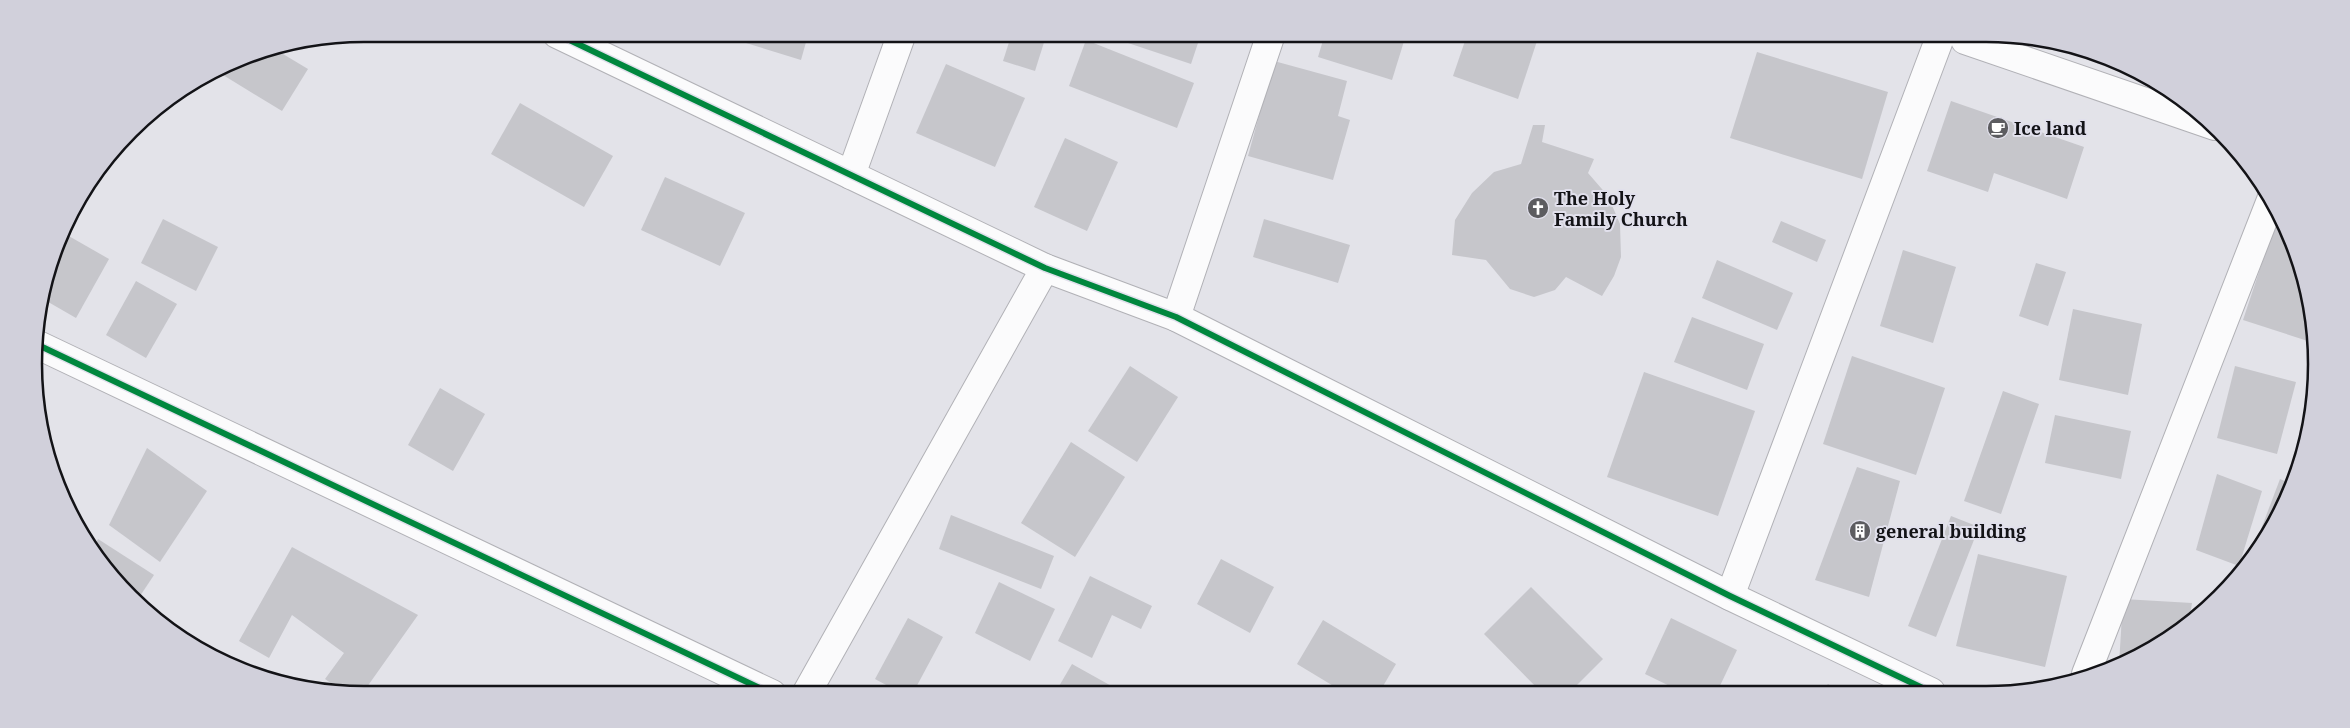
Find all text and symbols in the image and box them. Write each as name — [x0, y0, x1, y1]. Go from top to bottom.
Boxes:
cafe icon: Ice land — [1986, 116, 2010, 140]
place label: Ice land — [2014, 116, 2087, 140]
place label: The Holy Family Church — [1554, 186, 1688, 231]
church icon: The Holy Family Church — [1526, 196, 1550, 220]
building icon: general building — [1848, 519, 1872, 543]
place label: general building — [1876, 519, 2027, 543]

